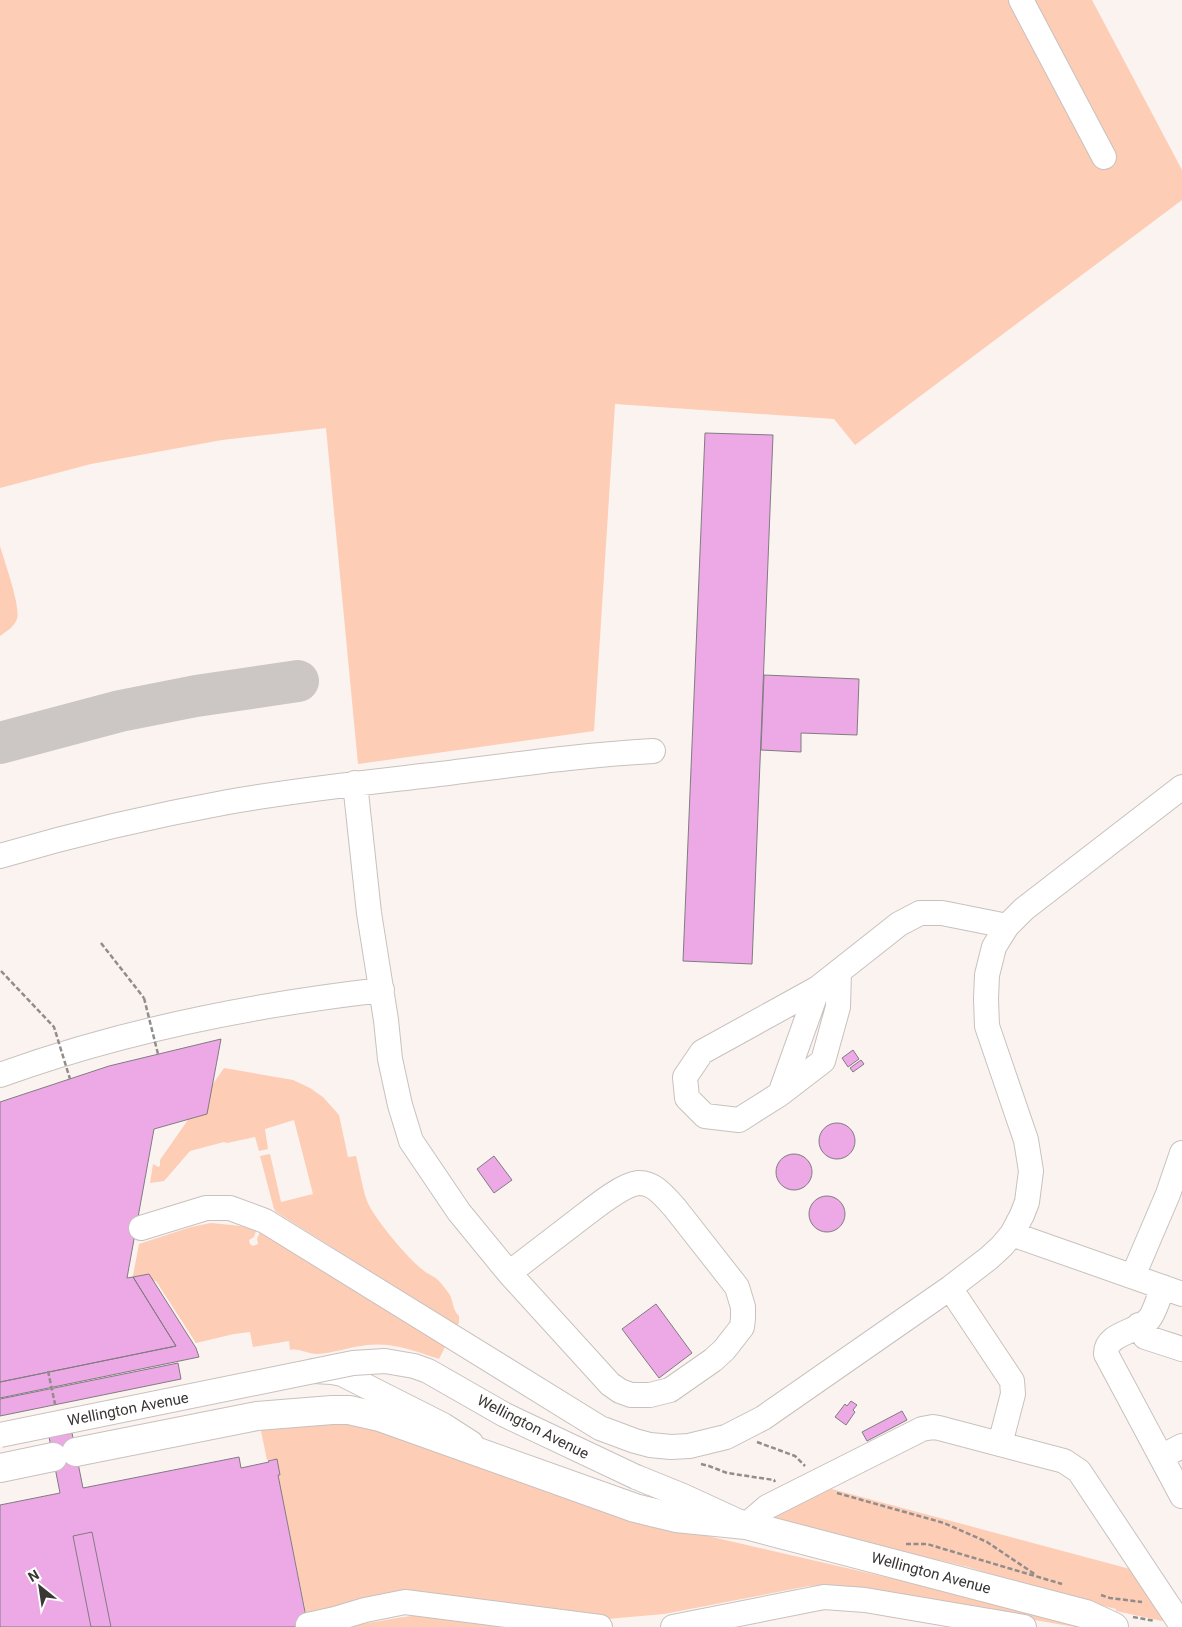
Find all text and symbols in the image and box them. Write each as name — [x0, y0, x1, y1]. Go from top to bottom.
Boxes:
street label: Wellington Avenue — [66, 1388, 190, 1430]
street label: Wellington Avenue — [474, 1391, 592, 1463]
street label: Wellington Avenue — [869, 1548, 993, 1598]
north arrow — [15, 1562, 65, 1612]
text: N — [25, 1566, 42, 1585]

